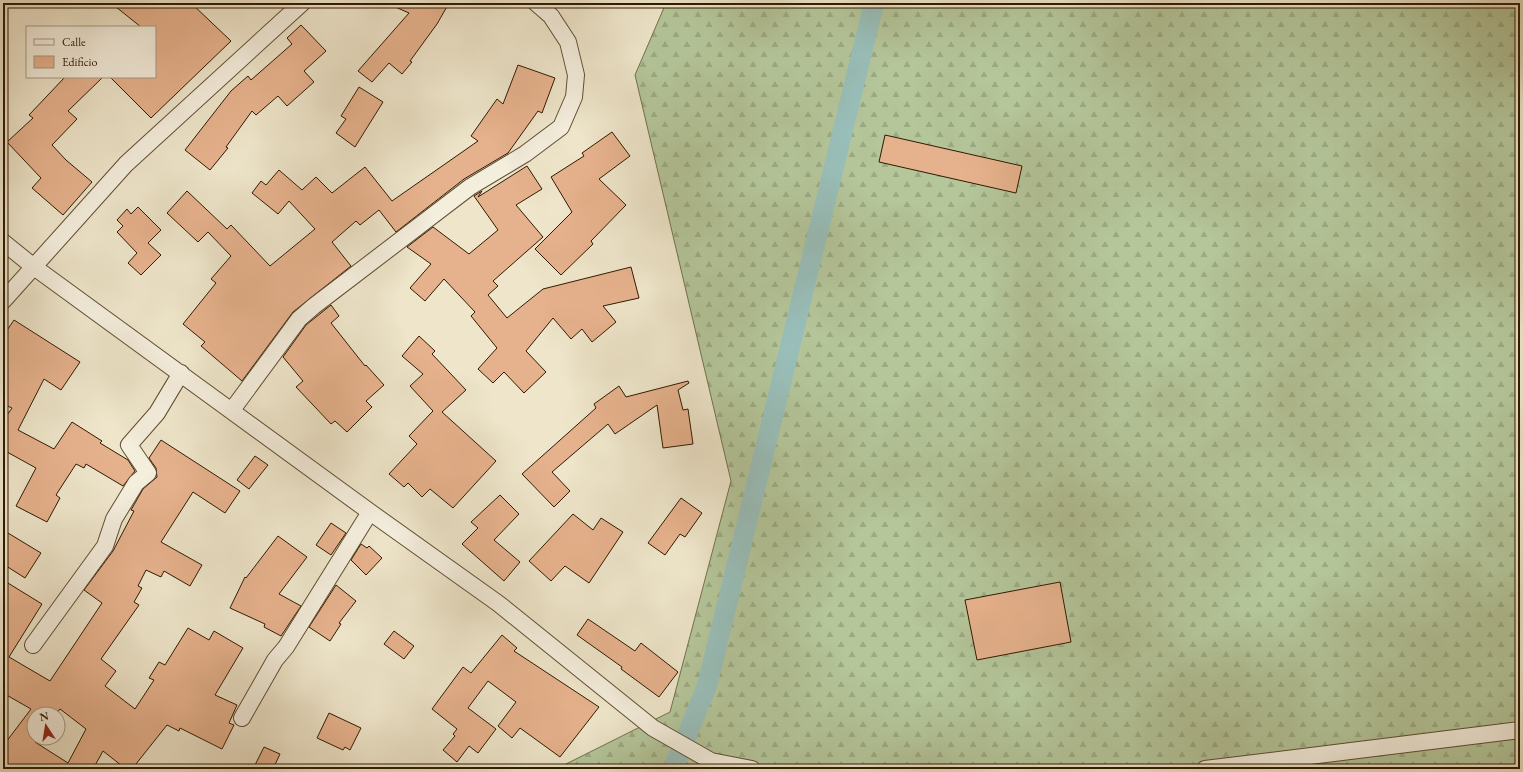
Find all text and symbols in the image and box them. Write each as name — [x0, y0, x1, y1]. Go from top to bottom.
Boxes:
legend — [26, 26, 156, 78]
text: Calle — [62, 34, 86, 50]
text: Edificio — [62, 54, 98, 70]
north arrow — [26, 706, 66, 746]
text: N — [38, 708, 50, 724]

